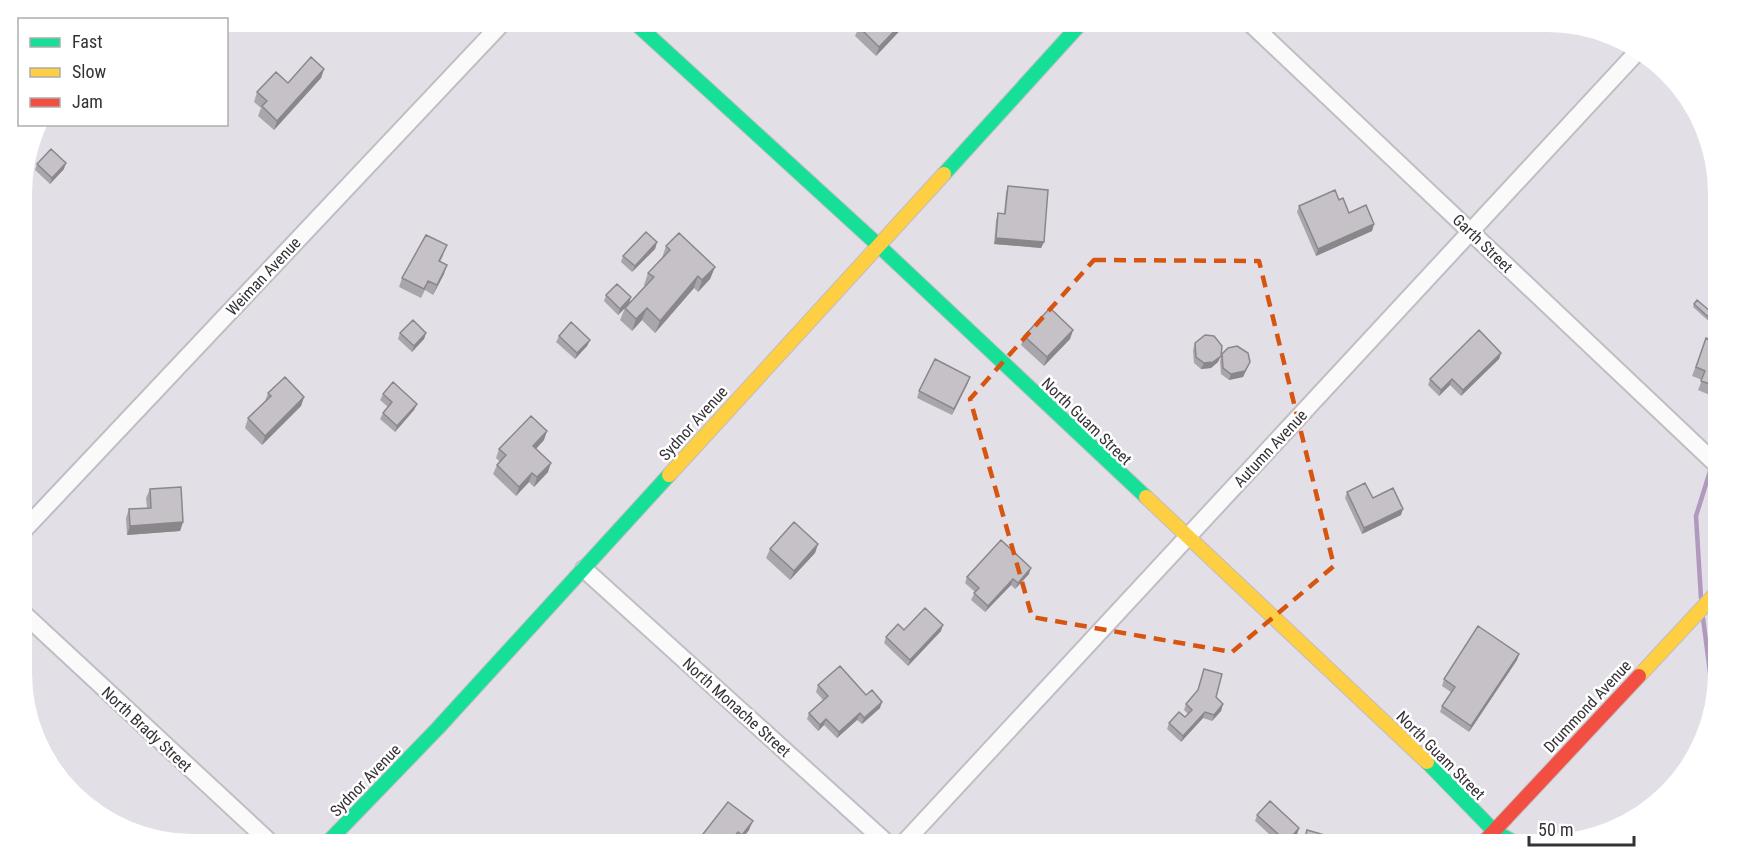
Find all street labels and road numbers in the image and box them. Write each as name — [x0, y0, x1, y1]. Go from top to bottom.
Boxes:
street label: Garth Street — [1449, 210, 1517, 277]
street label: Weiman Avenue — [222, 233, 305, 320]
street label: North Guam Street — [1038, 374, 1136, 469]
street label: Sydnor Avenue — [655, 382, 732, 464]
street label: Autumn Avenue — [1230, 406, 1311, 491]
street label: North Monache Street — [679, 654, 795, 761]
street label: Drummond Avenue — [1540, 656, 1635, 756]
street label: North Brady Street — [98, 683, 196, 776]
street label: North Guam Street — [1392, 707, 1489, 804]
street label: Sydnor Avenue — [326, 740, 405, 820]

